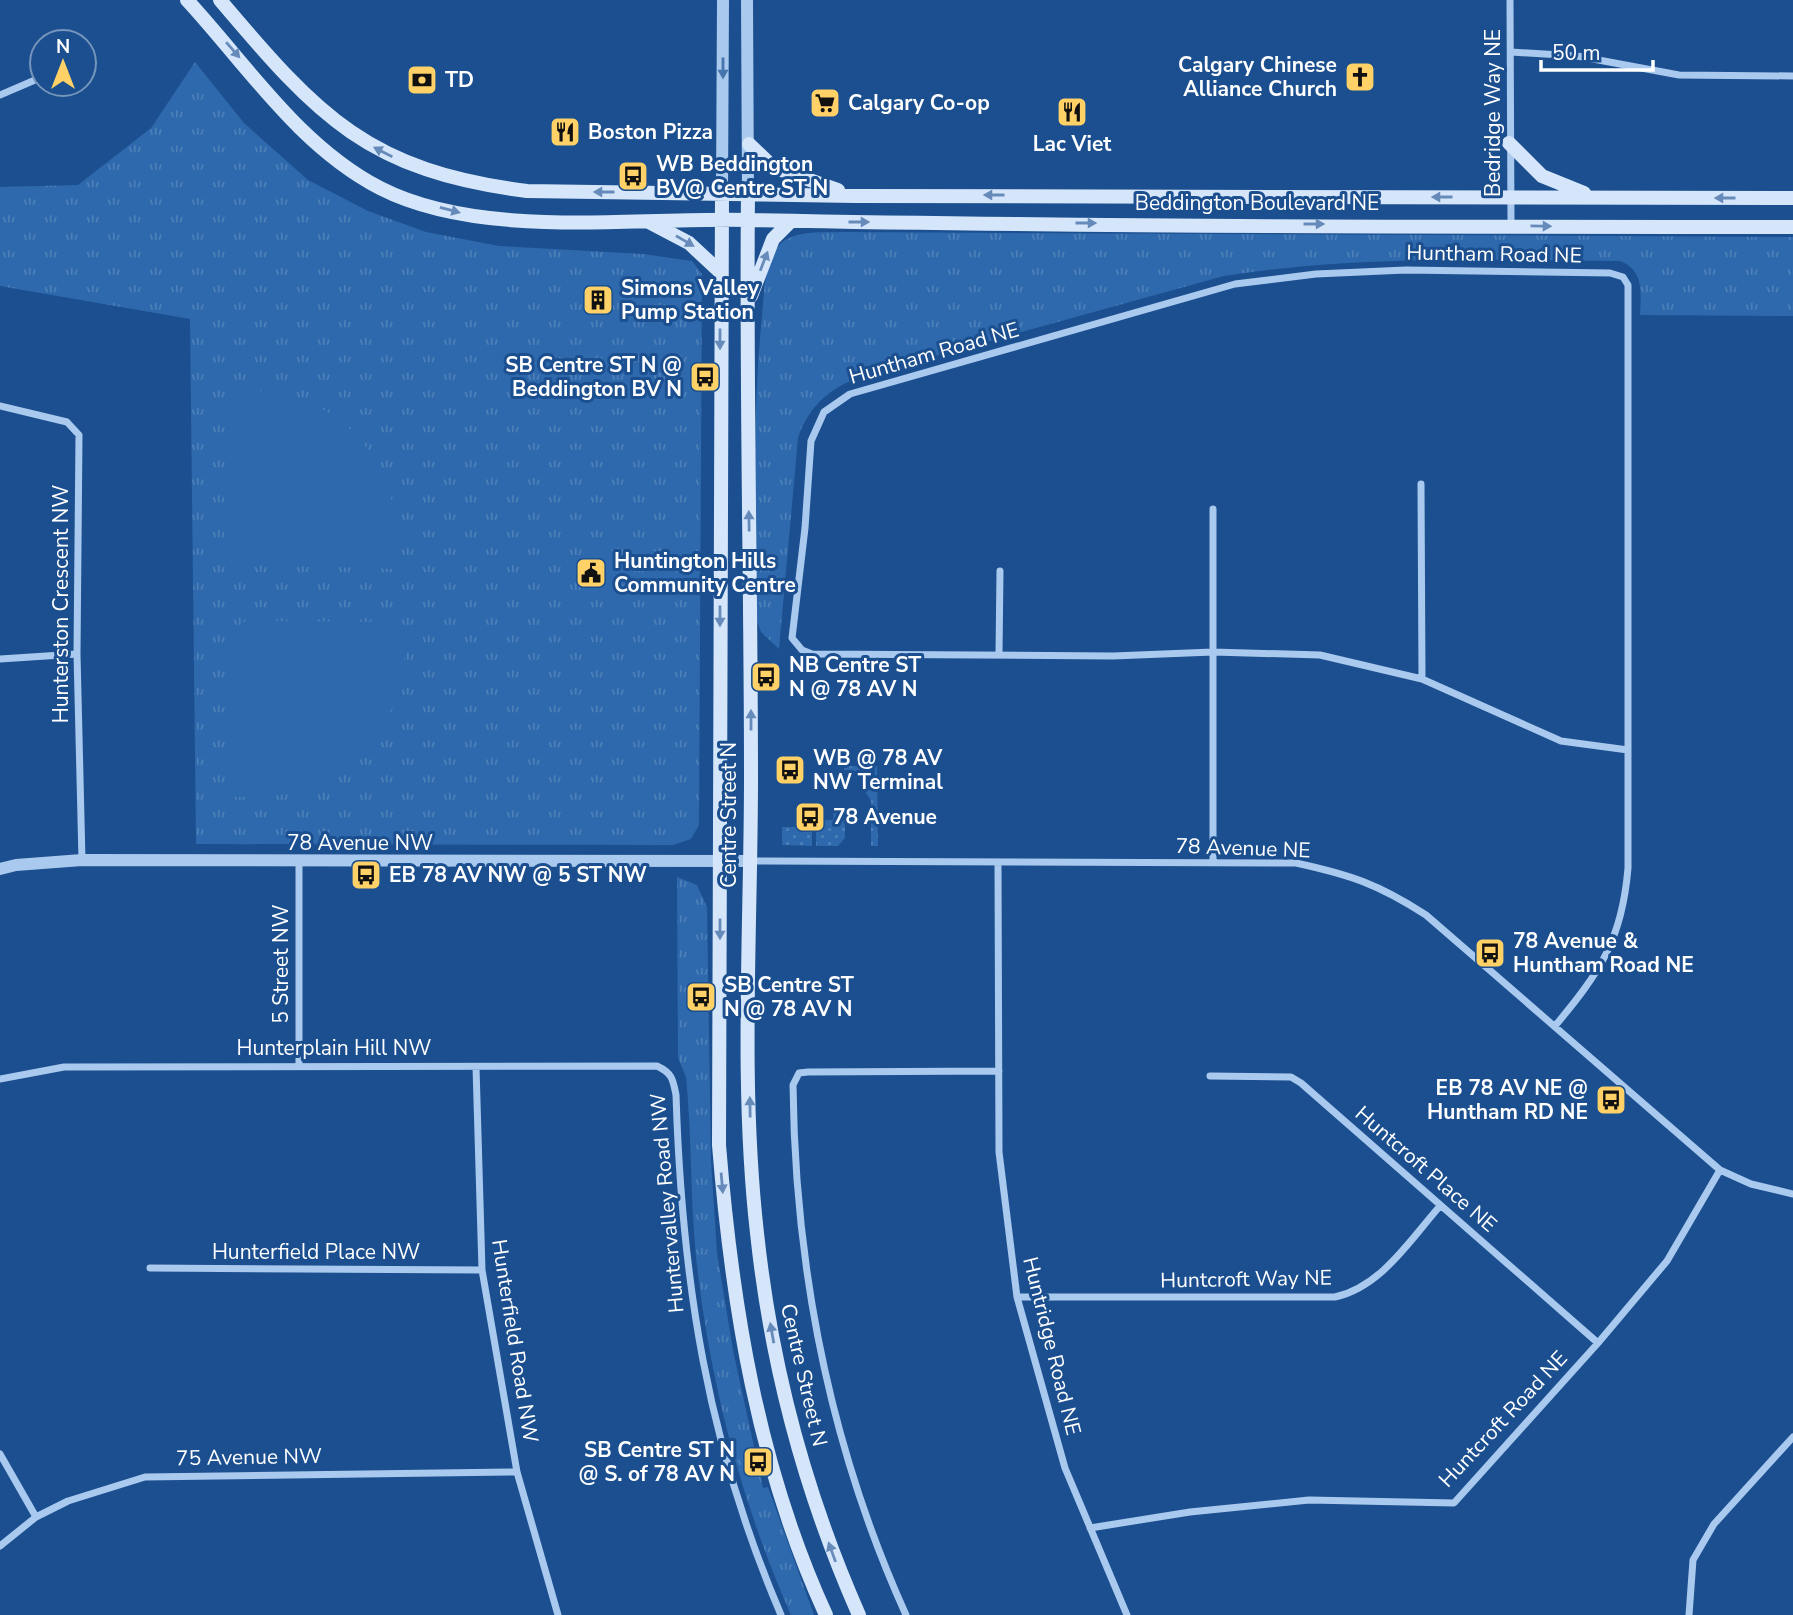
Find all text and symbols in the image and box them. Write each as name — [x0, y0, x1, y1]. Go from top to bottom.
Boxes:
north arrow — [28, 28, 98, 98]
scale bar — [1541, 28, 1653, 72]
street label: Bedridge Way NE — [1479, 29, 1507, 197]
text: N — [56, 34, 70, 60]
text: 50 m — [1552, 39, 1601, 67]
one-way arrow — [225, 42, 240, 59]
place label: Calgary Chinese Alliance Church — [1178, 51, 1337, 103]
one-way arrow — [717, 57, 729, 79]
church icon: Calgary Chinese Alliance Church — [1343, 60, 1377, 94]
bank icon: TD — [405, 63, 439, 97]
place label: TD — [445, 66, 474, 94]
supermarket icon: Calgary Co-op — [808, 86, 842, 120]
place label: Calgary Co-op — [848, 89, 990, 117]
restaurant icon: Lac Viet — [1055, 95, 1089, 129]
restaurant icon: Boston Pizza — [548, 115, 582, 149]
place label: Boston Pizza — [588, 118, 713, 146]
place label: Lac Viet — [1033, 130, 1112, 158]
one-way arrow — [373, 147, 393, 158]
place label: WB Beddington BV@ Centre ST N — [656, 150, 828, 202]
bus stop icon: WB Beddington BV@ Centre ST N — [616, 159, 650, 193]
one-way arrow — [593, 186, 615, 197]
one-way arrow — [982, 189, 1004, 201]
street label: Beddington Boulevard NE — [1135, 189, 1379, 217]
one-way arrow — [1430, 191, 1452, 203]
one-way arrow — [1714, 192, 1736, 204]
one-way arrow — [439, 206, 460, 216]
one-way arrow — [848, 216, 870, 228]
one-way arrow — [1076, 217, 1098, 229]
one-way arrow — [1303, 218, 1325, 230]
one-way arrow — [1531, 220, 1553, 231]
one-way arrow — [676, 235, 695, 247]
street label: Huntham Road NE — [1406, 238, 1582, 270]
one-way arrow — [759, 251, 770, 272]
place label: Simons Valley Pump Station — [621, 274, 760, 326]
building icon: Simons Valley Pump Station — [581, 283, 615, 317]
street label: Huntham Road NE — [846, 315, 1022, 391]
one-way arrow — [714, 329, 726, 351]
place label: SB Centre ST N @ Beddington BV N — [505, 351, 682, 403]
bus stop icon: SB Centre ST N @ Beddington BV N — [688, 360, 722, 394]
street label: Hunterston Crescent NW — [47, 485, 75, 723]
one-way arrow — [743, 510, 755, 532]
place label: Huntington Hills Community Centre — [614, 547, 796, 599]
public building icon: Huntington Hills Community Centre — [574, 556, 608, 590]
one-way arrow — [714, 605, 726, 627]
place label: NB Centre ST N @ 78 AV N — [789, 651, 921, 703]
bus stop icon: NB Centre ST N @ 78 AV N — [749, 660, 783, 694]
one-way arrow — [745, 709, 757, 731]
street label: Centre Street N — [715, 742, 743, 888]
place label: WB @ 78 AV NW Terminal — [813, 744, 943, 796]
bus stop icon: WB @ 78 AV NW Terminal — [773, 753, 807, 787]
bus stop icon: 78 Avenue — [793, 800, 827, 834]
place label: 78 Avenue — [833, 803, 937, 831]
street label: 78 Avenue NW — [287, 829, 433, 857]
street label: 78 Avenue NE — [1175, 832, 1311, 864]
bus stop icon: EB 78 AV NW @ 5 ST NW — [349, 858, 383, 892]
place label: EB 78 AV NW @ 5 ST NW — [389, 861, 647, 889]
street label: 5 Street NW — [267, 904, 295, 1024]
one-way arrow — [714, 918, 726, 940]
place label: 78 Avenue & Huntham Road NE — [1513, 927, 1694, 979]
bus stop icon: 78 Avenue & Huntham Road NE — [1473, 936, 1507, 970]
place label: SB Centre ST N @ 78 AV N — [724, 971, 854, 1023]
bus stop icon: SB Centre ST N @ 78 AV N — [684, 980, 718, 1014]
street label: Hunterplain Hill NW — [237, 1034, 431, 1062]
place label: EB 78 AV NE @ Huntham RD NE — [1427, 1074, 1588, 1126]
bus stop icon: EB 78 AV NE @ Huntham RD NE — [1594, 1083, 1628, 1117]
street label: Huntervalley Road NW — [643, 1092, 691, 1314]
one-way arrow — [745, 1096, 756, 1118]
street label: Huntcroft Place NE — [1349, 1100, 1503, 1238]
one-way arrow — [717, 1172, 728, 1194]
street label: Hunterfield Road NW — [485, 1237, 545, 1445]
street label: Hunterfield Place NW — [212, 1238, 420, 1266]
street label: Huntridge Road NE — [1016, 1254, 1088, 1438]
street label: Huntcroft Way NE — [1160, 1264, 1332, 1294]
street label: Centre Street N — [774, 1301, 834, 1449]
one-way arrow — [766, 1322, 777, 1344]
street label: Huntcroft Road NE — [1432, 1345, 1574, 1493]
place label: SB Centre ST N @ S. of 78 AV N — [579, 1436, 735, 1488]
street label: 75 Avenue NW — [176, 1442, 322, 1472]
bus stop icon: SB Centre ST N @ S. of 78 AV N — [741, 1445, 775, 1479]
one-way arrow — [827, 1542, 838, 1563]

